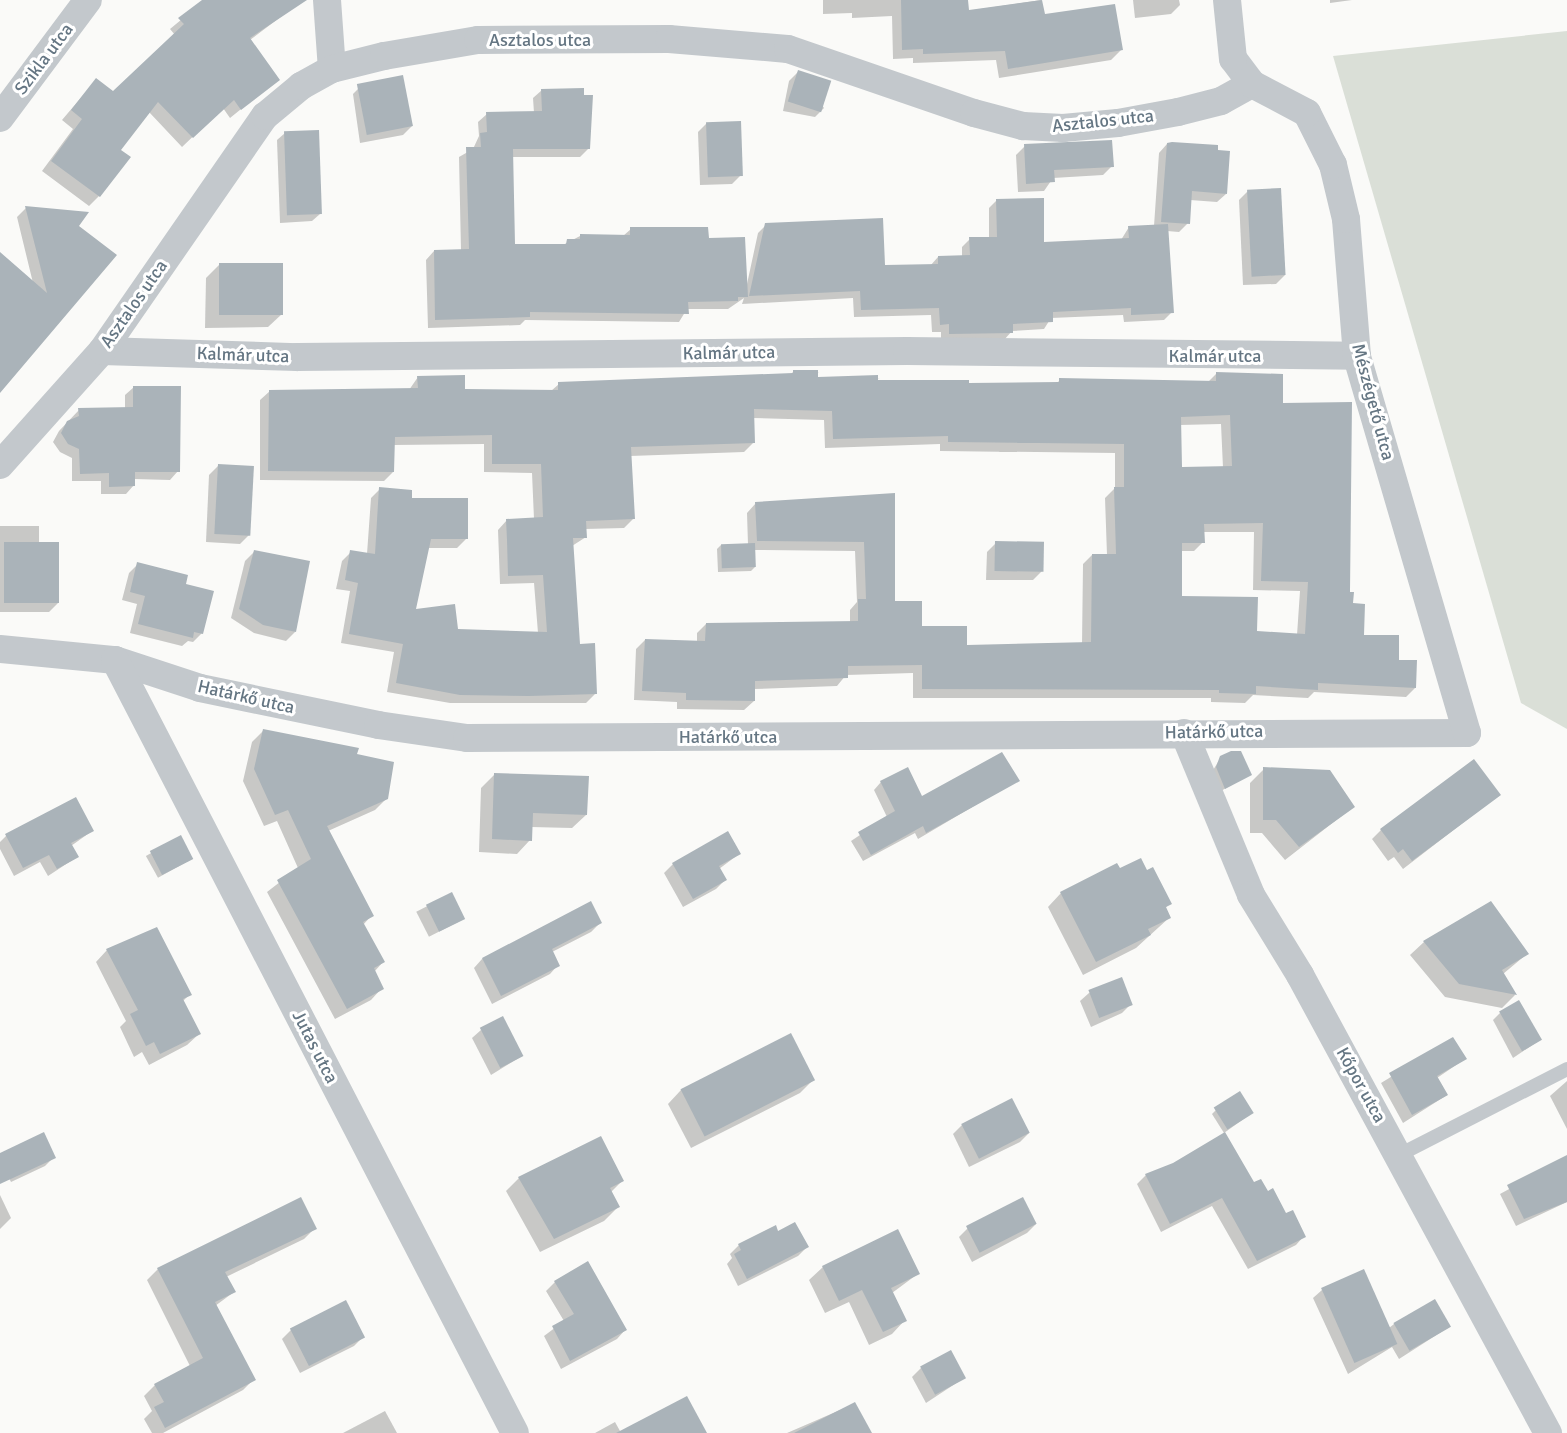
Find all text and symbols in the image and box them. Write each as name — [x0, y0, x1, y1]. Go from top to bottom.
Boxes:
street label: Szikla utca — [10, 19, 78, 99]
street label: Asztalos utca — [489, 29, 591, 51]
street label: Asztalos utca — [1051, 105, 1155, 137]
street label: Asztalos utca — [96, 256, 172, 352]
street label: Kalmár utca — [682, 341, 776, 365]
street label: Mészégető utca — [1347, 341, 1399, 463]
street label: Kalmár utca — [196, 343, 290, 367]
street label: Kalmár utca — [1169, 345, 1261, 367]
street label: Határkő utca — [195, 675, 297, 719]
street label: Határkő utca — [1164, 720, 1264, 744]
street label: Határkő utca — [679, 726, 777, 748]
street label: Jutas utca — [287, 1007, 343, 1087]
street label: Kőpor utca — [1331, 1044, 1391, 1126]

